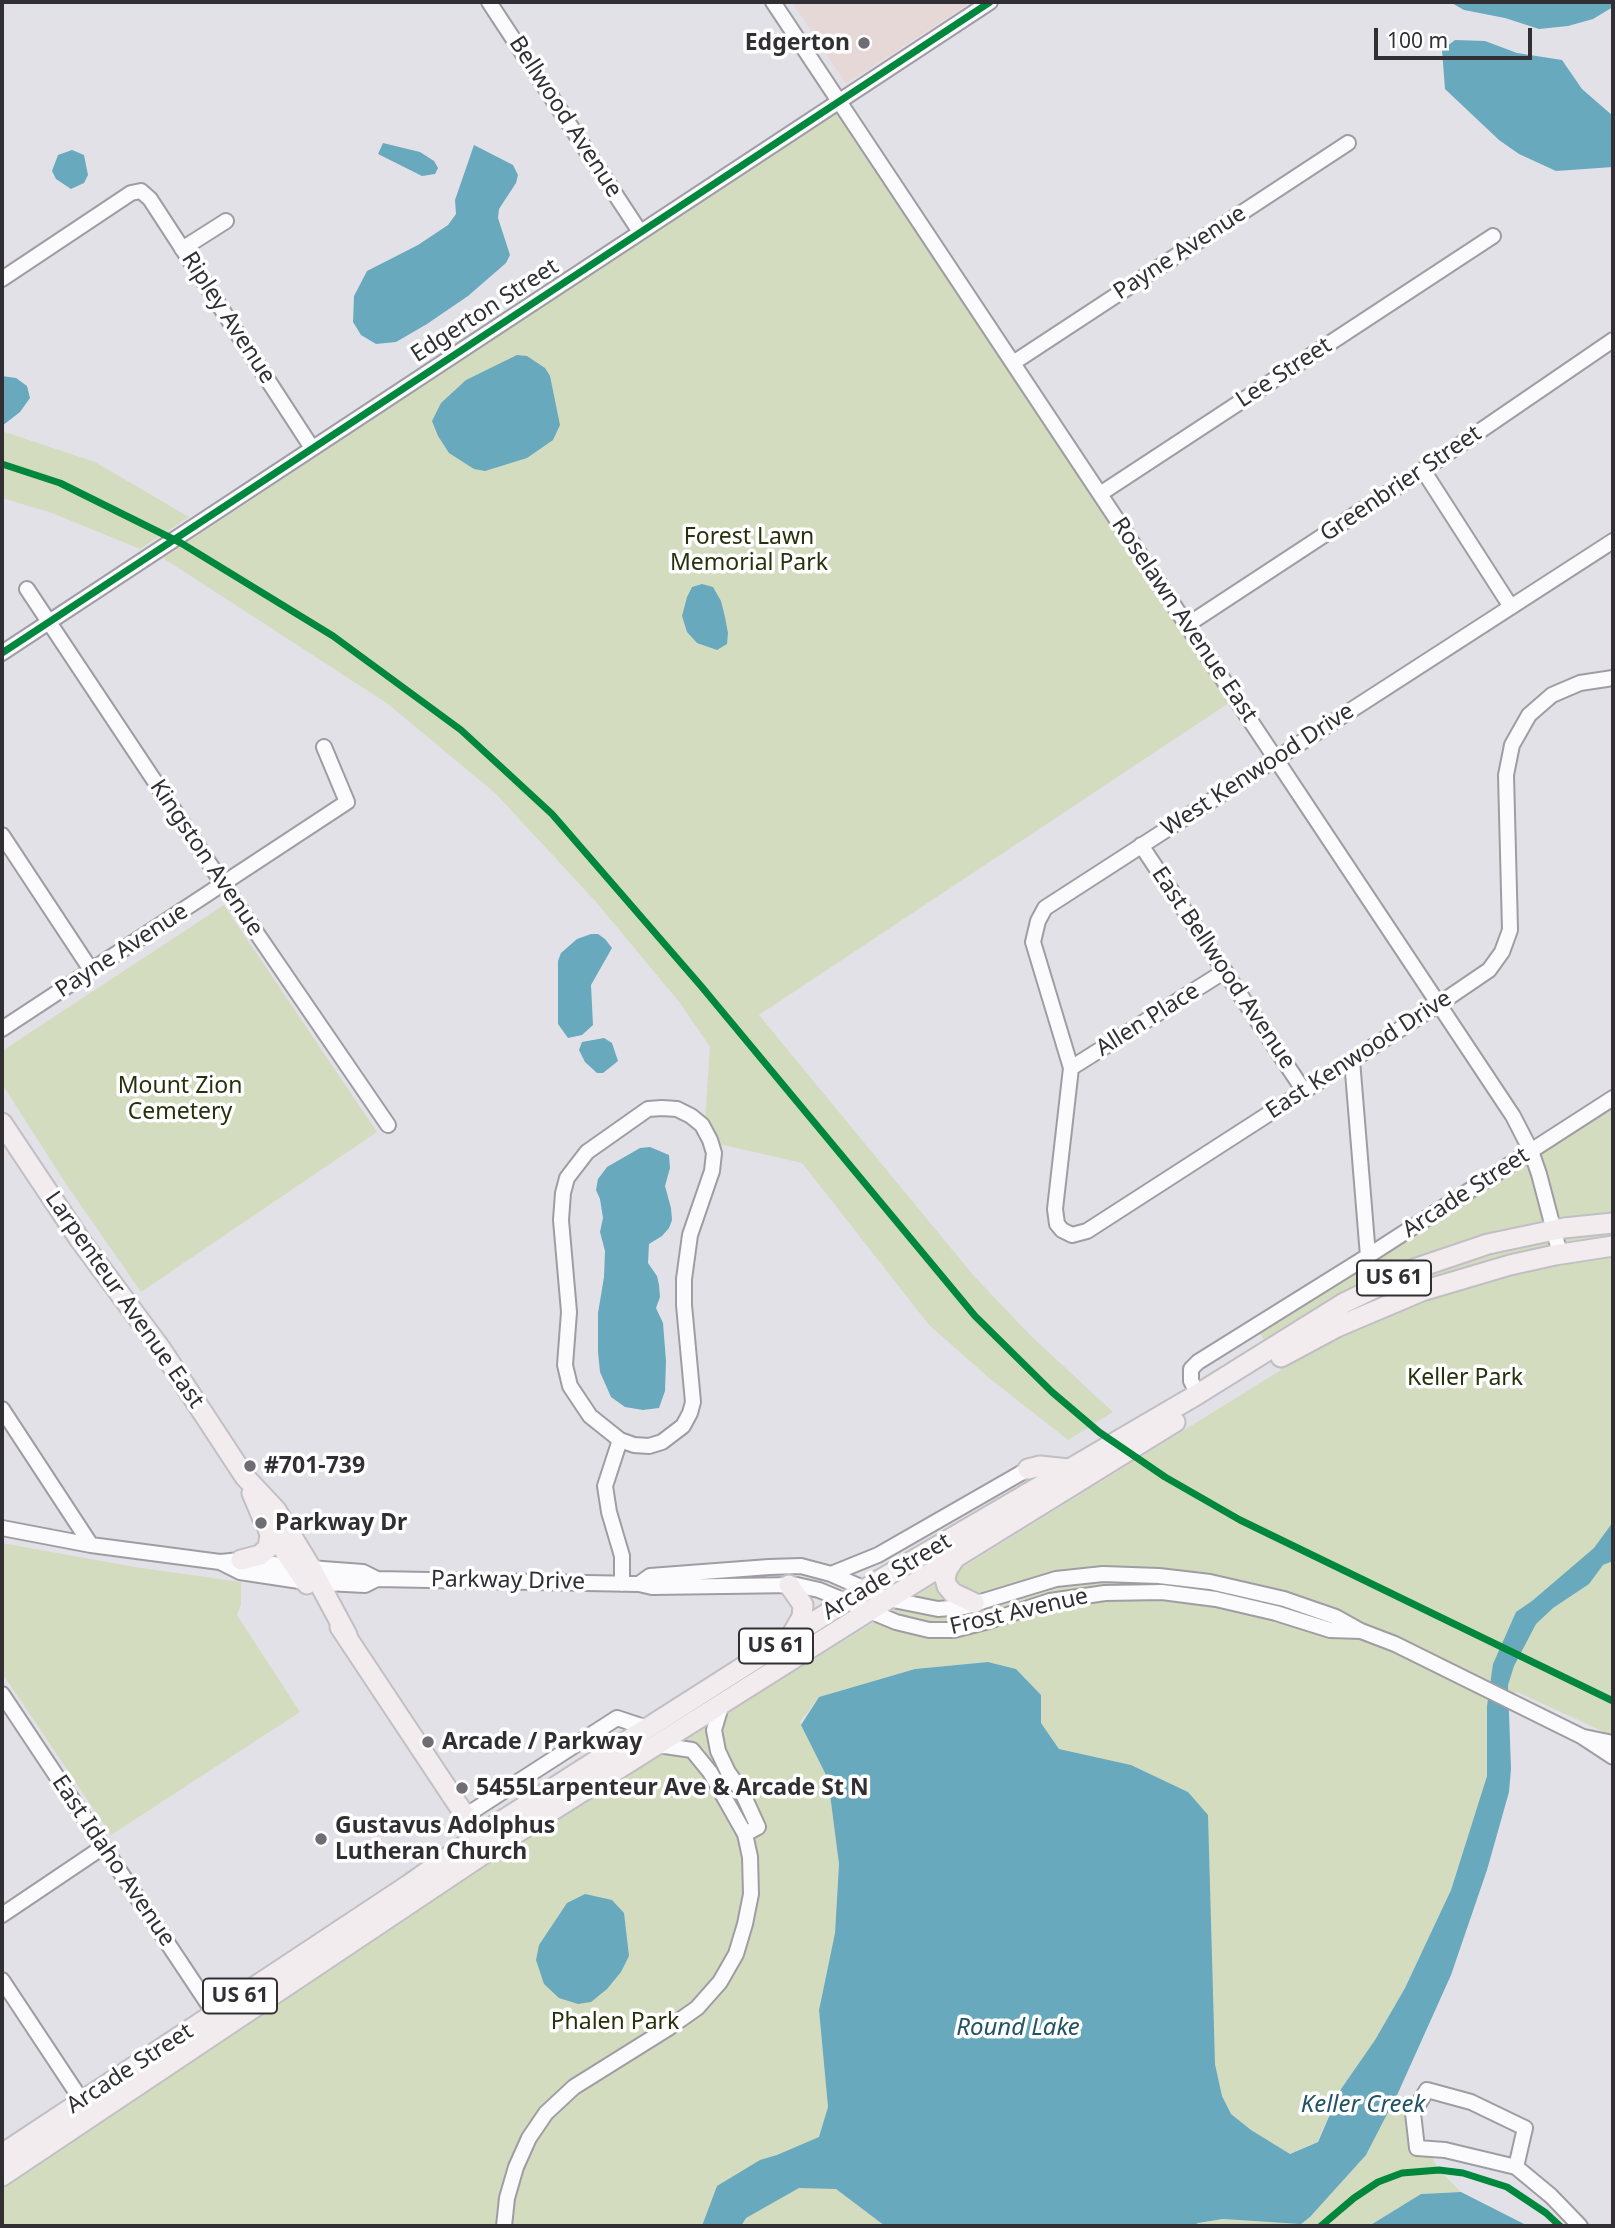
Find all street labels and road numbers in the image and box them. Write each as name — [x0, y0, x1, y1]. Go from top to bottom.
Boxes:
street label: Bellwood Avenue — [503, 31, 627, 203]
street label: Payne Avenue — [1109, 200, 1251, 306]
street label: Ripley Avenue — [175, 247, 281, 389]
street label: Edgerton Street — [406, 253, 564, 369]
street label: Lee Street — [1231, 332, 1337, 414]
street label: Greenbrier Street — [1315, 420, 1487, 548]
street label: Roselawn Avenue East — [1105, 512, 1263, 728]
street label: West Kenwood Drive — [1157, 698, 1359, 842]
street label: Kingston Avenue — [143, 775, 269, 941]
street label: East Bellwood Avenue — [1145, 862, 1301, 1074]
street label: Payne Avenue — [51, 898, 193, 1004]
street label: Allen Place — [1091, 977, 1205, 1063]
street label: East Kenwood Drive — [1261, 985, 1457, 1125]
street label: Arcade Street — [1398, 1142, 1534, 1244]
street label: Larpenteur Avenue East — [39, 1186, 209, 1414]
road number: US 61 — [1357, 1260, 1431, 1296]
street label: Arcade Street — [818, 1528, 956, 1626]
street label: Parkway Drive — [431, 1566, 585, 1596]
street label: Frost Avenue — [947, 1583, 1091, 1641]
road number: US 61 — [739, 1628, 813, 1664]
street label: East Idaho Avenue — [45, 1770, 181, 1952]
road number: US 61 — [203, 1979, 277, 2014]
street label: Arcade Street — [62, 2018, 198, 2120]

